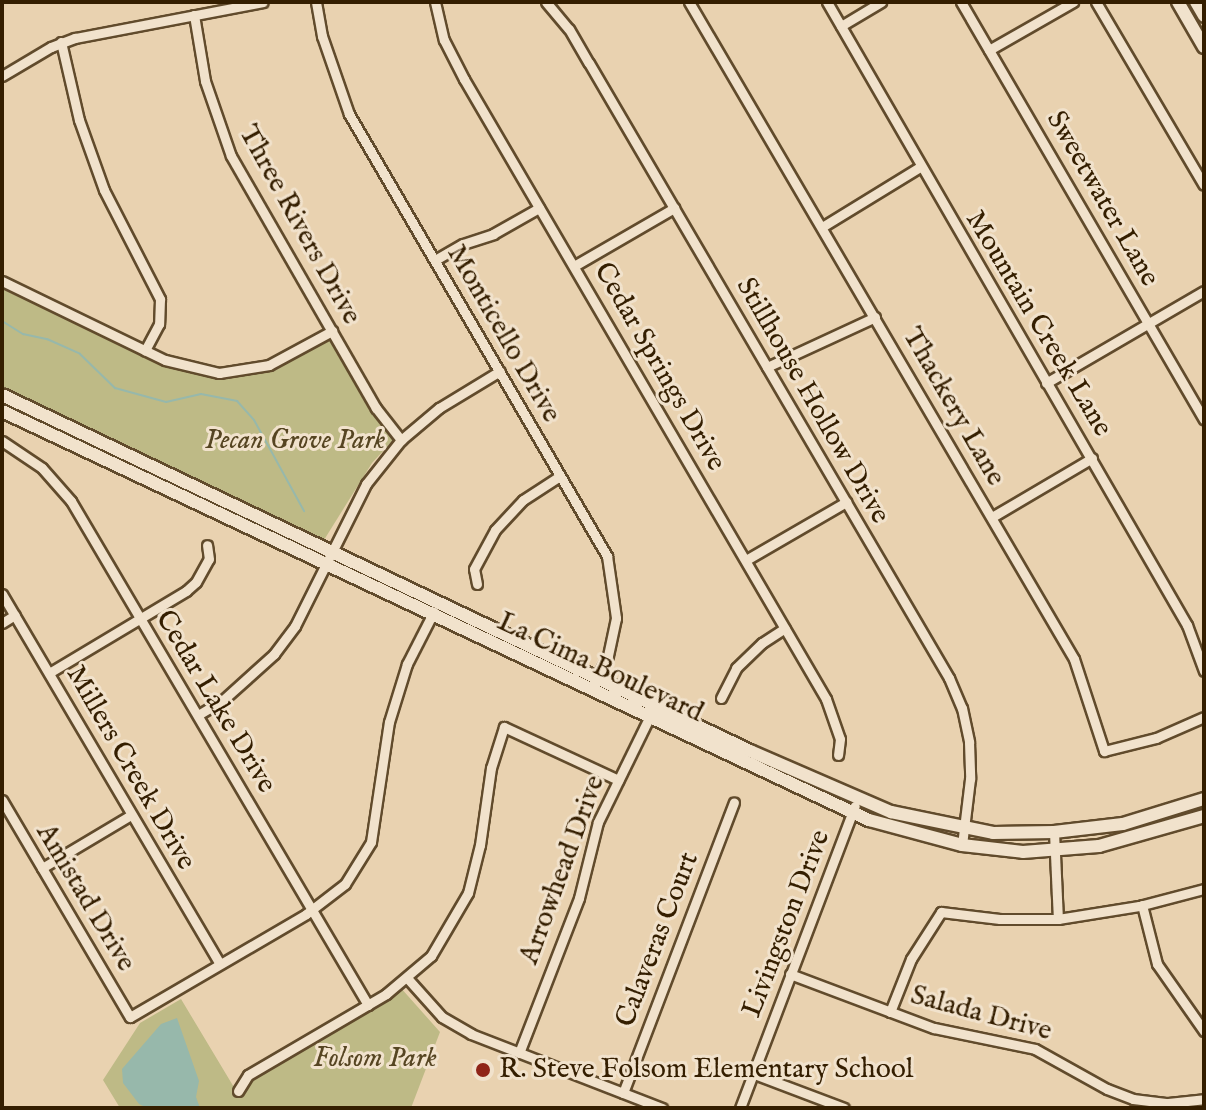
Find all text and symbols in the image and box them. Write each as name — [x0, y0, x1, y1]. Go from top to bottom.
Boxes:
street label: Sweetwater Lane — [1038, 105, 1166, 293]
street label: Three Rivers Drive — [230, 120, 368, 330]
street label: Mountain Creek Lane — [957, 205, 1119, 443]
street label: Monticello Drive — [439, 239, 567, 429]
street label: Cedar Springs Drive — [586, 257, 732, 477]
street label: Stillhouse Hollow Drive — [728, 272, 896, 530]
street label: Thackery Lane — [894, 322, 1012, 492]
park label: Pecan Grove Park — [205, 424, 385, 458]
street label: Cedar Lake Drive — [147, 605, 283, 799]
street label: La Cima Boulevard — [492, 606, 708, 730]
street label: Millers Creek Drive — [58, 660, 202, 876]
street label: Arrowhead Drive — [513, 771, 613, 969]
street label: Amistad Drive — [28, 818, 142, 978]
street label: Livingston Drive — [736, 826, 838, 1022]
street label: Calaveras Court — [609, 848, 707, 1032]
street label: Salada Drive — [907, 979, 1055, 1049]
park label: Folsom Park — [313, 1042, 437, 1076]
place label: R. Steve Folsom Elementary School — [499, 1053, 913, 1087]
marker: R. Steve Folsom Elementary School — [474, 1061, 492, 1079]

